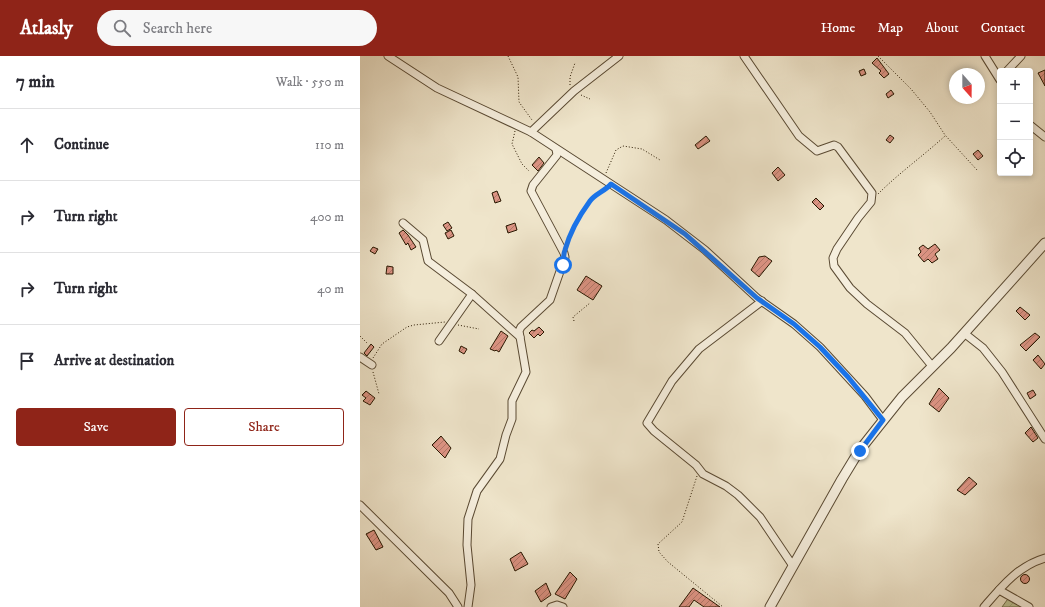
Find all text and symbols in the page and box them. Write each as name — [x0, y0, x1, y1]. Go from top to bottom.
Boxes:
search box — [97, 10, 377, 46]
text: Atlasly — [20, 17, 73, 40]
icon: search — [111, 17, 133, 39]
text: Search here — [143, 19, 212, 38]
text: Home — [821, 19, 855, 37]
text: Map — [877, 19, 903, 37]
text: About — [925, 19, 959, 37]
text: Contact — [981, 19, 1025, 37]
north arrow — [949, 68, 985, 104]
map controls — [997, 68, 1033, 176]
button: + — [997, 68, 1033, 104]
text: 7 min — [16, 71, 55, 93]
text: Walk · 550 m — [276, 74, 344, 90]
button: − — [997, 104, 1033, 140]
icon: ahead — [16, 134, 38, 156]
text: Continue — [54, 135, 109, 154]
text: 110 m — [315, 137, 344, 153]
button: locate — [997, 140, 1033, 176]
icon: right — [16, 206, 38, 228]
text: Turn right — [54, 207, 117, 226]
text: 400 m — [310, 209, 344, 225]
route start — [554, 256, 572, 274]
icon: right — [16, 278, 38, 300]
text: Turn right — [54, 279, 117, 298]
text: 40 m — [317, 281, 344, 297]
icon: arrive — [16, 350, 38, 372]
text: Arrive at destination — [54, 351, 174, 370]
button: Save — [16, 408, 176, 446]
button: Share — [184, 408, 344, 446]
route end — [851, 442, 869, 460]

